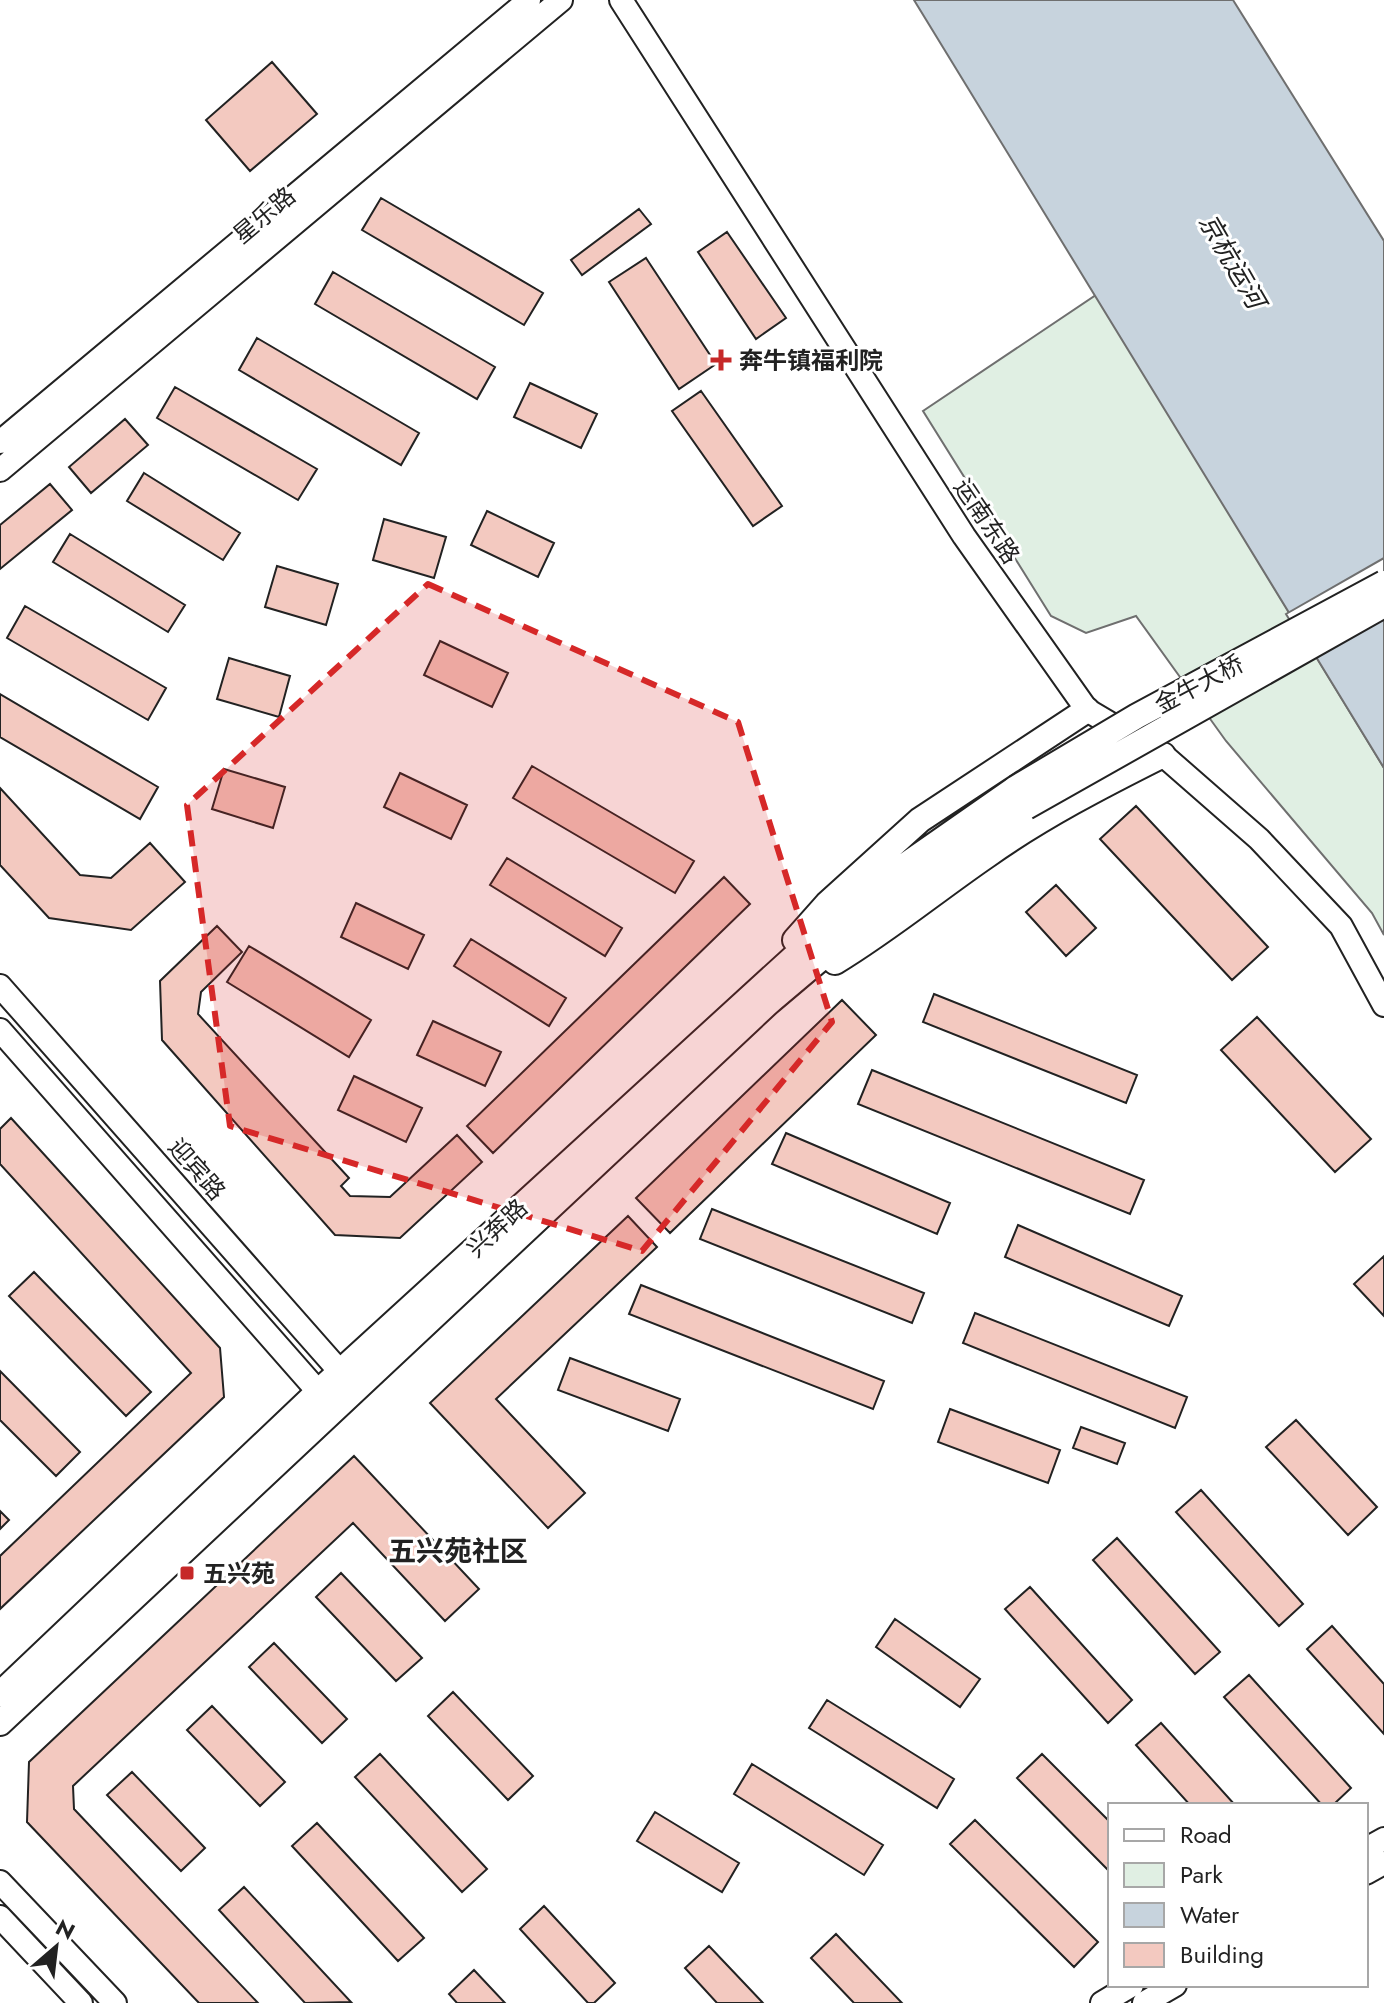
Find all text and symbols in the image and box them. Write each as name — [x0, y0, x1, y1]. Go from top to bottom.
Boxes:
street label: 星乐路 — [225, 178, 303, 252]
water label: 京杭运河 — [1190, 206, 1277, 320]
place label: 奔牛镇福利院 — [739, 343, 883, 378]
marker: 奔牛镇福利院 — [710, 349, 732, 371]
street label: 运南东路 — [946, 471, 1028, 571]
street label: 金牛大桥 — [1148, 646, 1250, 722]
street label: 迎宾路 — [160, 1130, 234, 1208]
street label: 兴奔路 — [459, 1191, 535, 1265]
district label: 五兴苑社区 — [388, 1531, 528, 1572]
place label: 五兴苑 — [203, 1556, 275, 1591]
marker: 五兴苑 — [178, 1564, 196, 1582]
legend — [1108, 1803, 1368, 1987]
text: Road — [1180, 1817, 1232, 1852]
text: Park — [1180, 1857, 1223, 1892]
text: Water — [1180, 1897, 1240, 1932]
north arrow — [16, 1907, 96, 1987]
text: N — [50, 1911, 81, 1948]
text: Building — [1180, 1937, 1264, 1972]

